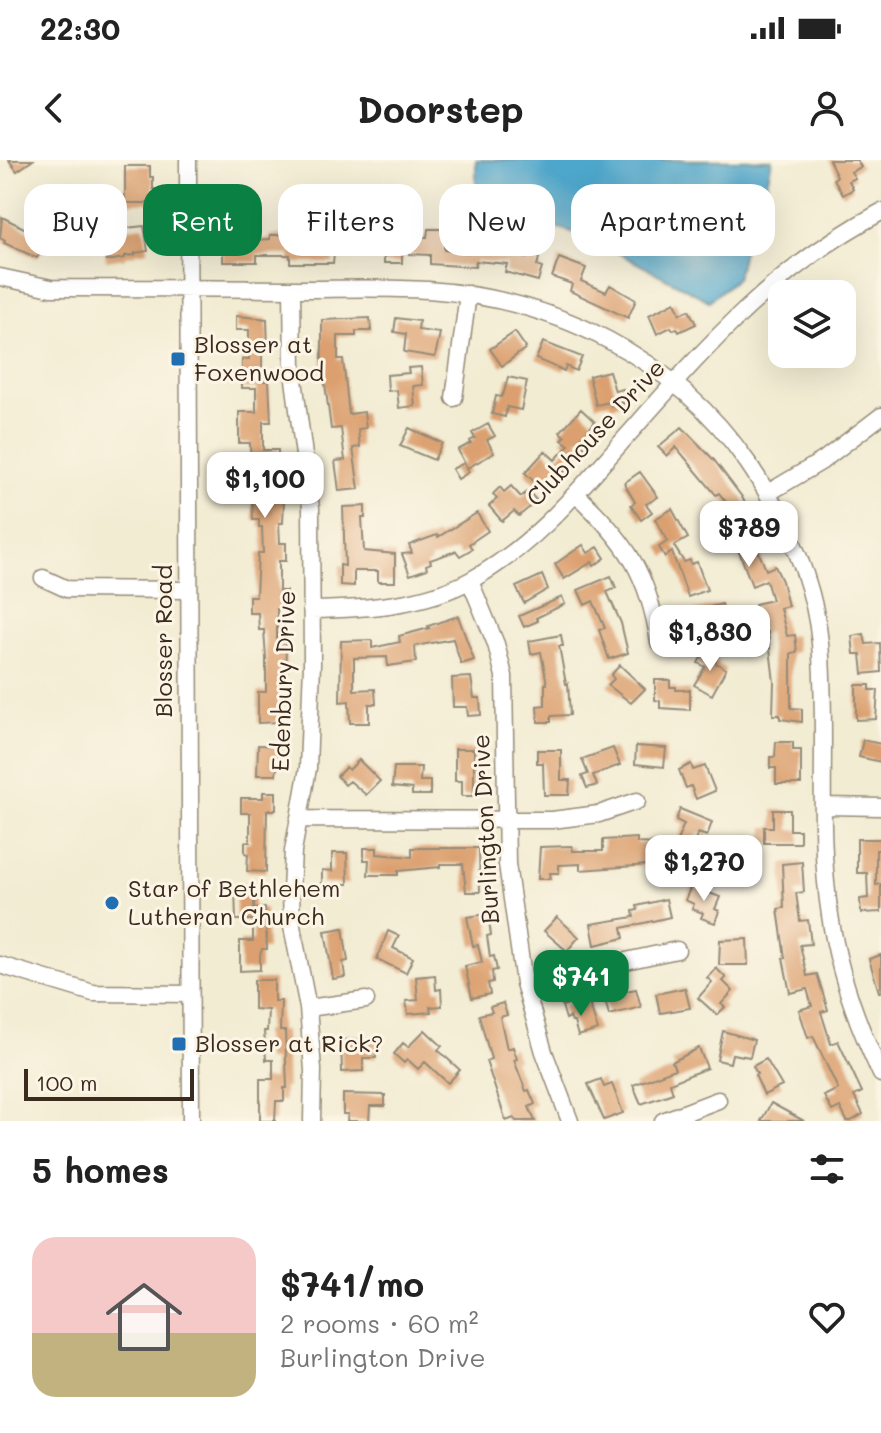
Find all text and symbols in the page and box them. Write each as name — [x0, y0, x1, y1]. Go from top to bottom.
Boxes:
text: 22:30 — [40, 8, 120, 48]
text: Doorstep — [357, 85, 524, 132]
icon: back — [32, 86, 76, 130]
icon: person — [805, 86, 849, 130]
chip: Buy — [24, 184, 127, 256]
chip: Rent — [143, 184, 262, 256]
chip: Filters — [278, 184, 423, 256]
chip: New — [439, 184, 555, 256]
chip: Apartment — [571, 184, 775, 256]
map controls — [768, 280, 856, 368]
button: layers — [768, 280, 856, 368]
place label: Blosser at Foxenwood — [194, 328, 324, 387]
marker: Blosser at Foxenwood — [169, 350, 187, 368]
street label: Clubhouse Drive — [519, 352, 671, 512]
pin: $1,100 — [200, 452, 330, 520]
text: $1,100 — [225, 461, 305, 495]
pin: $789 — [702, 501, 796, 569]
text: $789 — [718, 510, 780, 544]
street label: Blosser Road — [147, 565, 178, 717]
street label: Edenbury Drive — [264, 590, 301, 772]
pin: $1,830 — [645, 605, 775, 673]
text: $1,830 — [668, 614, 752, 648]
street label: Burlington Drive — [464, 733, 505, 925]
pin: $1,270 — [639, 835, 769, 903]
text: $1,270 — [663, 844, 745, 878]
place label: Star of Bethlehem Lutheran Church — [128, 872, 340, 931]
marker: Star of Bethlehem Lutheran Church — [103, 894, 121, 912]
pin: $741 — [534, 950, 628, 1018]
text: $741 — [552, 959, 610, 993]
place label: Blosser at Rick? — [195, 1027, 384, 1058]
marker: Blosser at Rick? — [170, 1035, 188, 1053]
scale bar — [24, 1065, 194, 1101]
text: 100 m — [36, 1068, 98, 1097]
text: 5 homes — [32, 1147, 169, 1192]
icon: filters — [805, 1147, 849, 1191]
text: $741/mo — [280, 1261, 424, 1306]
icon: home — [96, 1269, 192, 1365]
icon: heart — [805, 1295, 849, 1339]
text: 2 rooms · 60 m² — [280, 1306, 479, 1340]
text: Burlington Drive — [280, 1340, 486, 1374]

